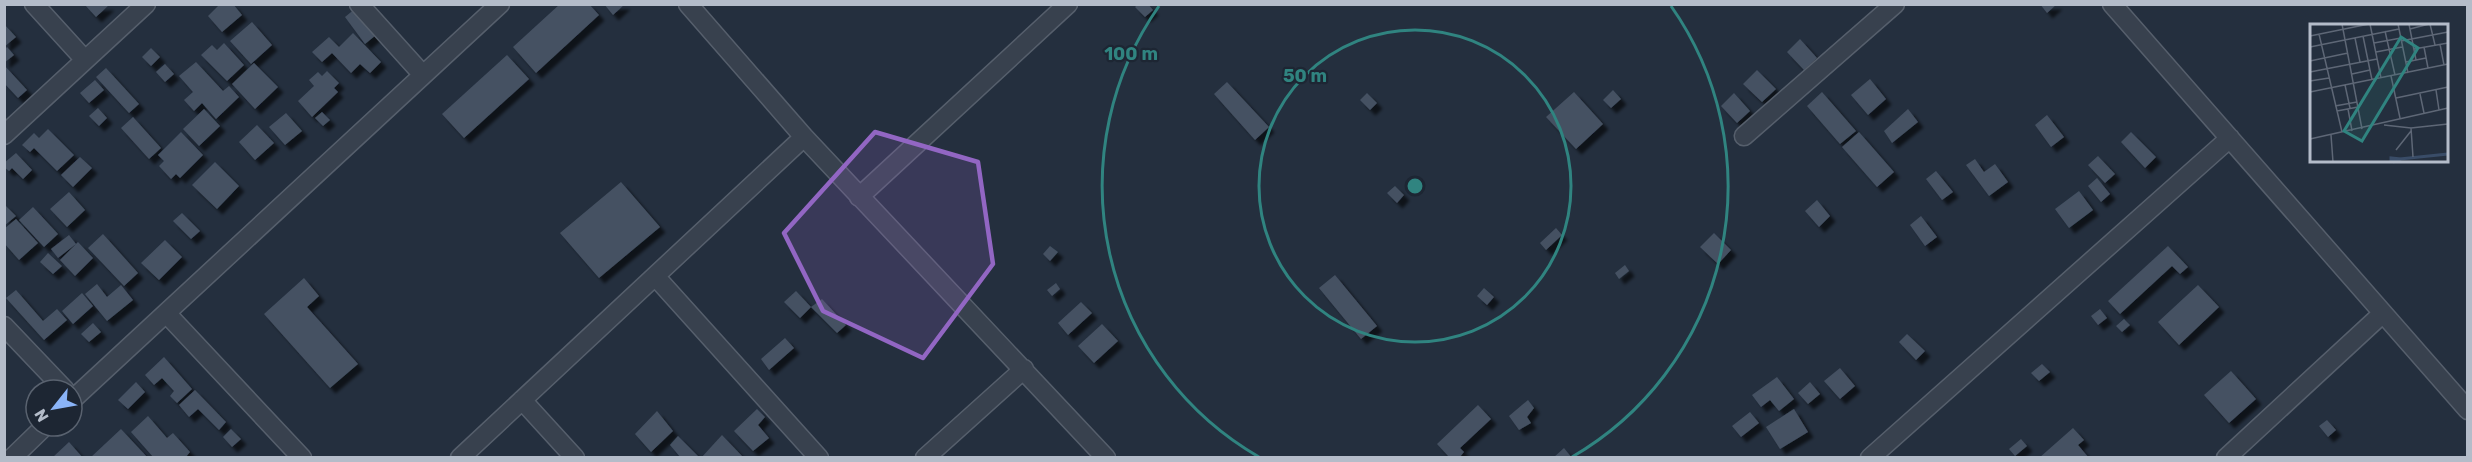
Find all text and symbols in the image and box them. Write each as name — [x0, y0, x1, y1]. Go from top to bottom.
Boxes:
inset map — [2310, 24, 2448, 162]
text: 100 m — [1104, 43, 1158, 65]
text: 50 m — [1283, 65, 1327, 87]
centre of rings — [1405, 176, 1425, 196]
north arrow — [24, 378, 84, 438]
text: N — [30, 406, 53, 425]

